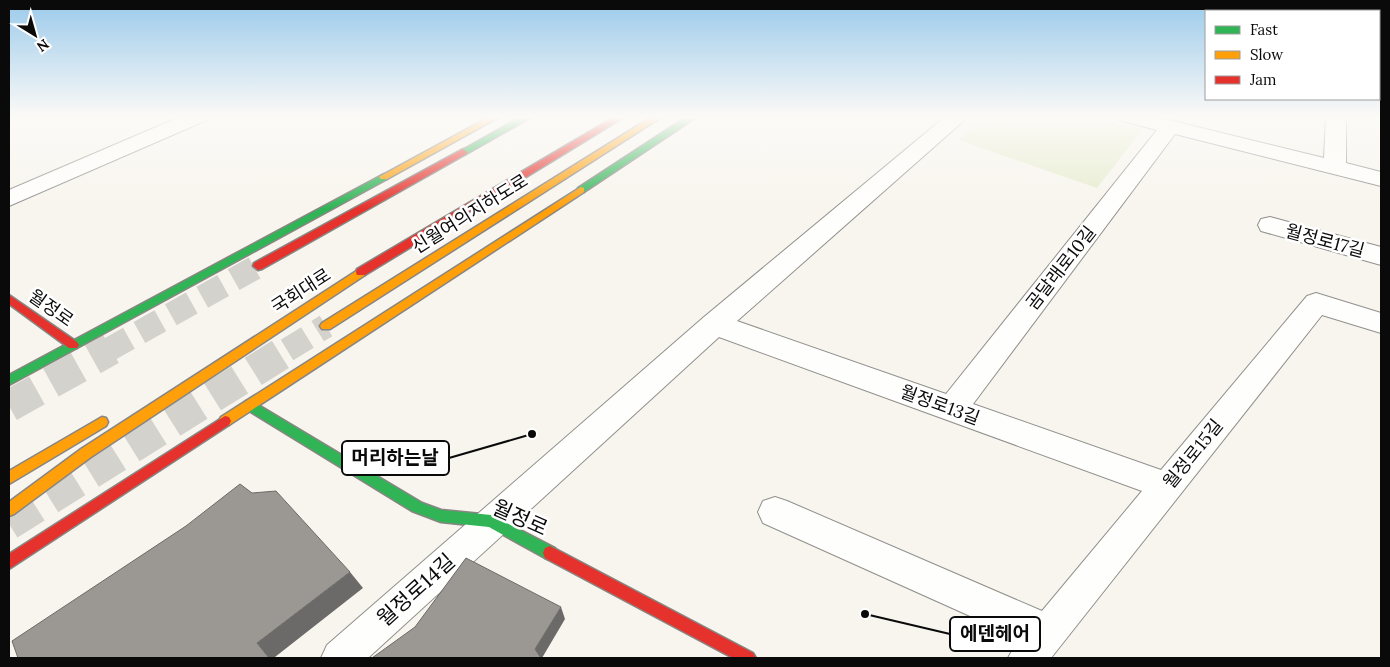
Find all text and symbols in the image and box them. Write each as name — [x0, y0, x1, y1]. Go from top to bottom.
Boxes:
north arrow — [10, 10, 60, 60]
legend — [1205, 10, 1380, 100]
text: Fast — [1250, 20, 1278, 39]
text: N — [33, 35, 53, 56]
text: Slow — [1250, 45, 1283, 64]
text: Jam — [1249, 70, 1277, 89]
street label: 신월여의지하도로 — [407, 169, 532, 258]
street label: 월정로17길 — [1283, 219, 1367, 262]
street label: 곰달래로10길 — [1021, 221, 1101, 314]
street label: 국회대로 — [267, 263, 335, 318]
street label: 월정로 — [24, 284, 78, 331]
street label: 월정로13길 — [897, 380, 983, 430]
street label: 월정로15길 — [1158, 414, 1228, 493]
callout: 머리하는날 — [342, 441, 449, 475]
text: 머리하는날 — [351, 445, 439, 469]
street label: 월정로 — [488, 493, 552, 542]
street label: 월정로14길 — [371, 547, 460, 632]
callout: 에덴헤어 — [950, 617, 1040, 651]
text: 에덴헤어 — [960, 621, 1030, 645]

